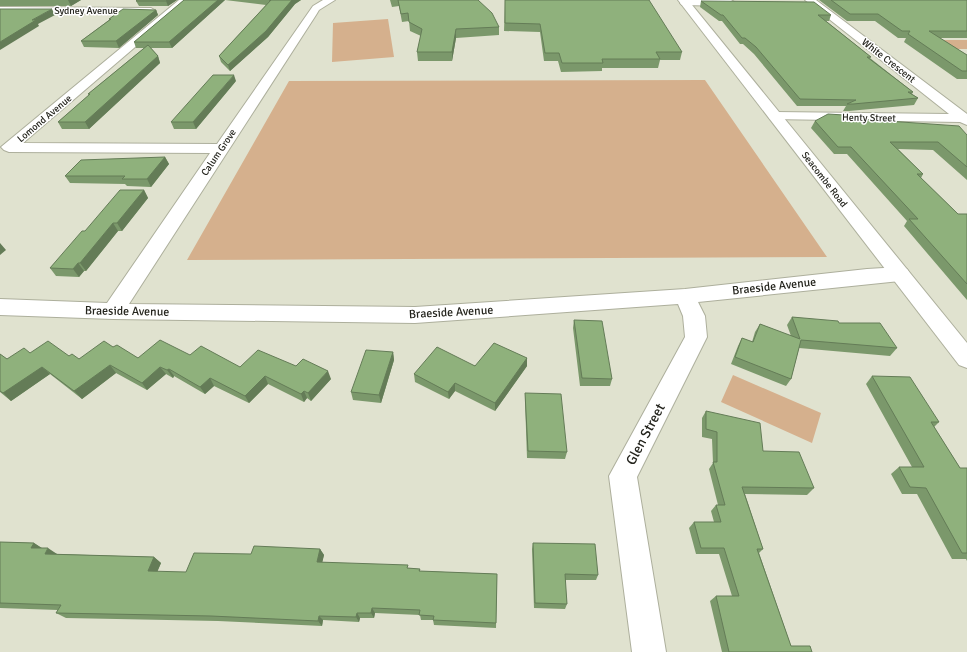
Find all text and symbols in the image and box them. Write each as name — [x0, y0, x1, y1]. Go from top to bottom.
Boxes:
street label: Sydney Avenue — [54, 5, 118, 17]
street label: White Crescent — [859, 36, 918, 86]
street label: Lomond Avenue — [15, 92, 74, 145]
street label: Henty Street — [842, 112, 896, 124]
street label: Calum Grove — [199, 127, 239, 178]
street label: Seacombe Road — [799, 149, 850, 210]
street label: Braeside Avenue — [731, 275, 817, 298]
street label: Braeside Avenue — [85, 303, 169, 320]
street label: Braeside Avenue — [408, 303, 494, 322]
street label: Glen Street — [622, 401, 669, 468]

